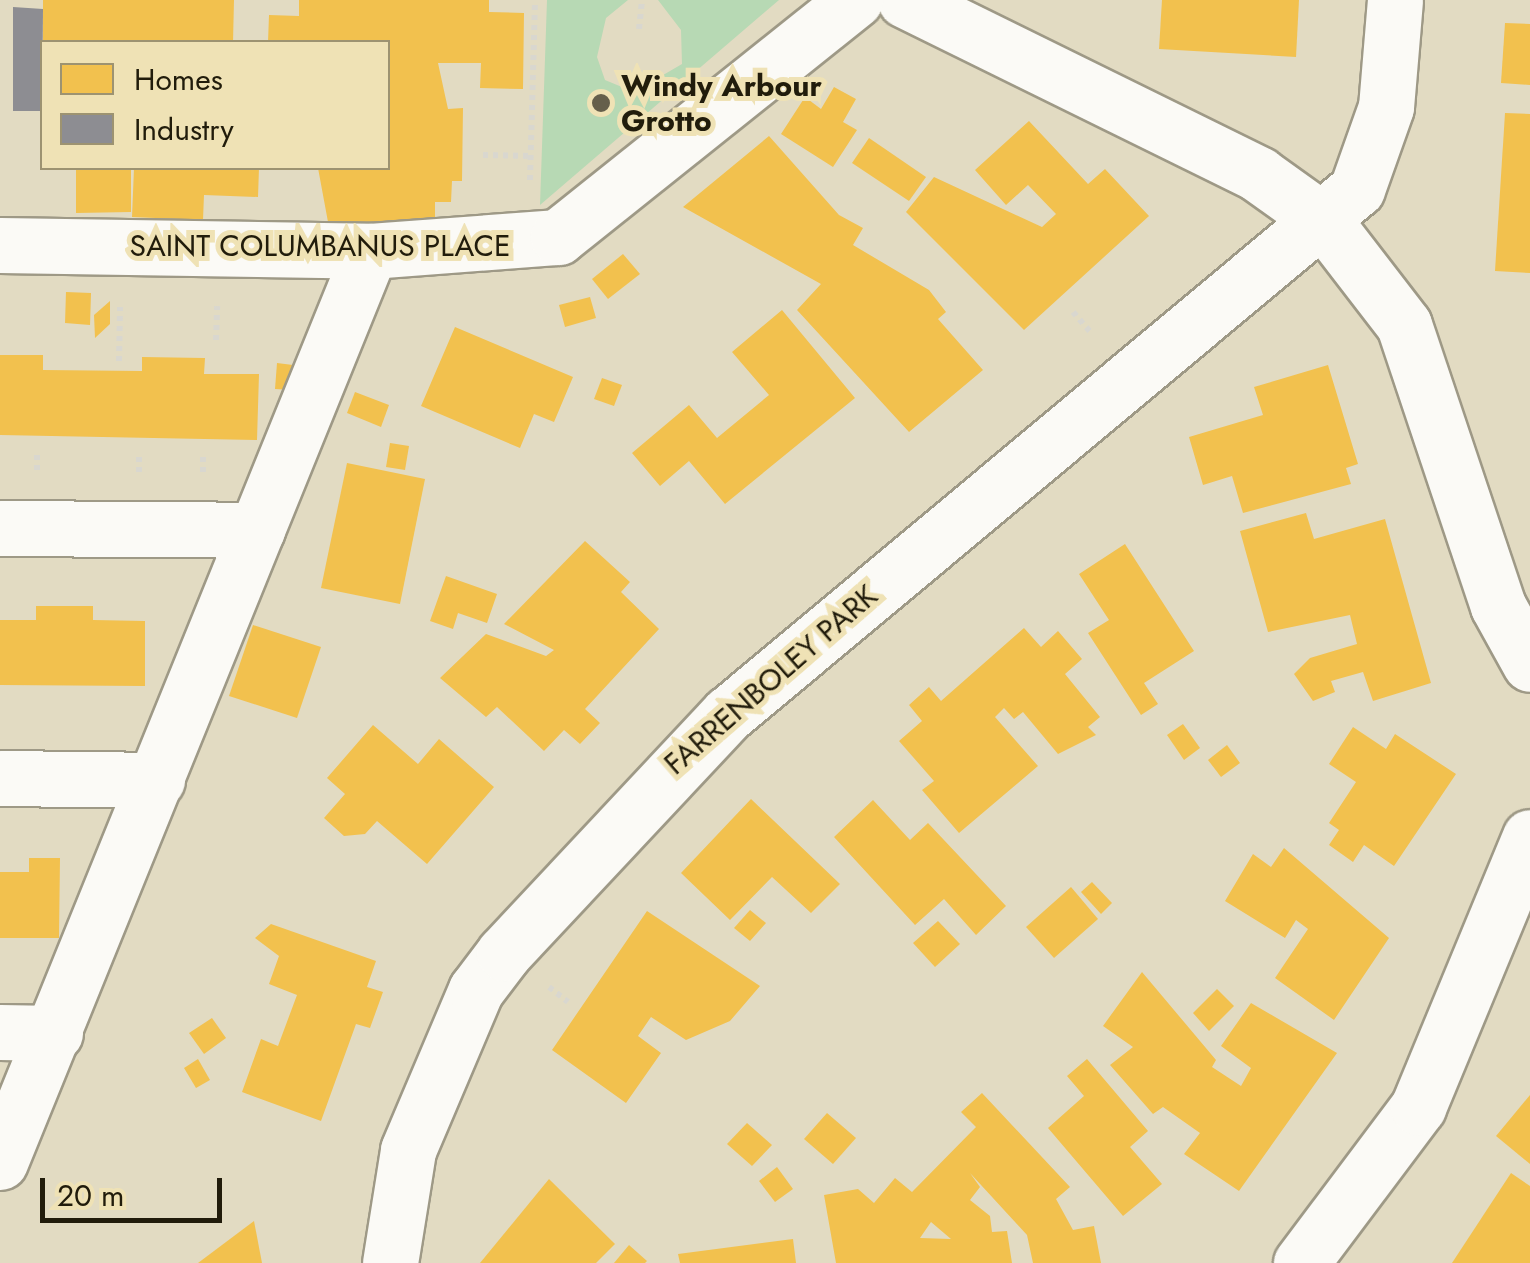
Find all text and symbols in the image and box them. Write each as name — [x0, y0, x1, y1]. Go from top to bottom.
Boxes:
legend — [40, 40, 390, 170]
text: Homes — [134, 58, 223, 101]
place label: Windy Arbour Grotto — [621, 68, 822, 138]
marker: Windy Arbour Grotto — [590, 92, 612, 114]
text: Industry — [134, 108, 234, 151]
street label: SAINT COLUMBANUS PLACE — [130, 228, 510, 264]
street label: FARRENBOLEY PARK — [657, 578, 885, 782]
scale bar — [45, 1158, 228, 1220]
text: 20 m — [57, 1174, 124, 1217]

